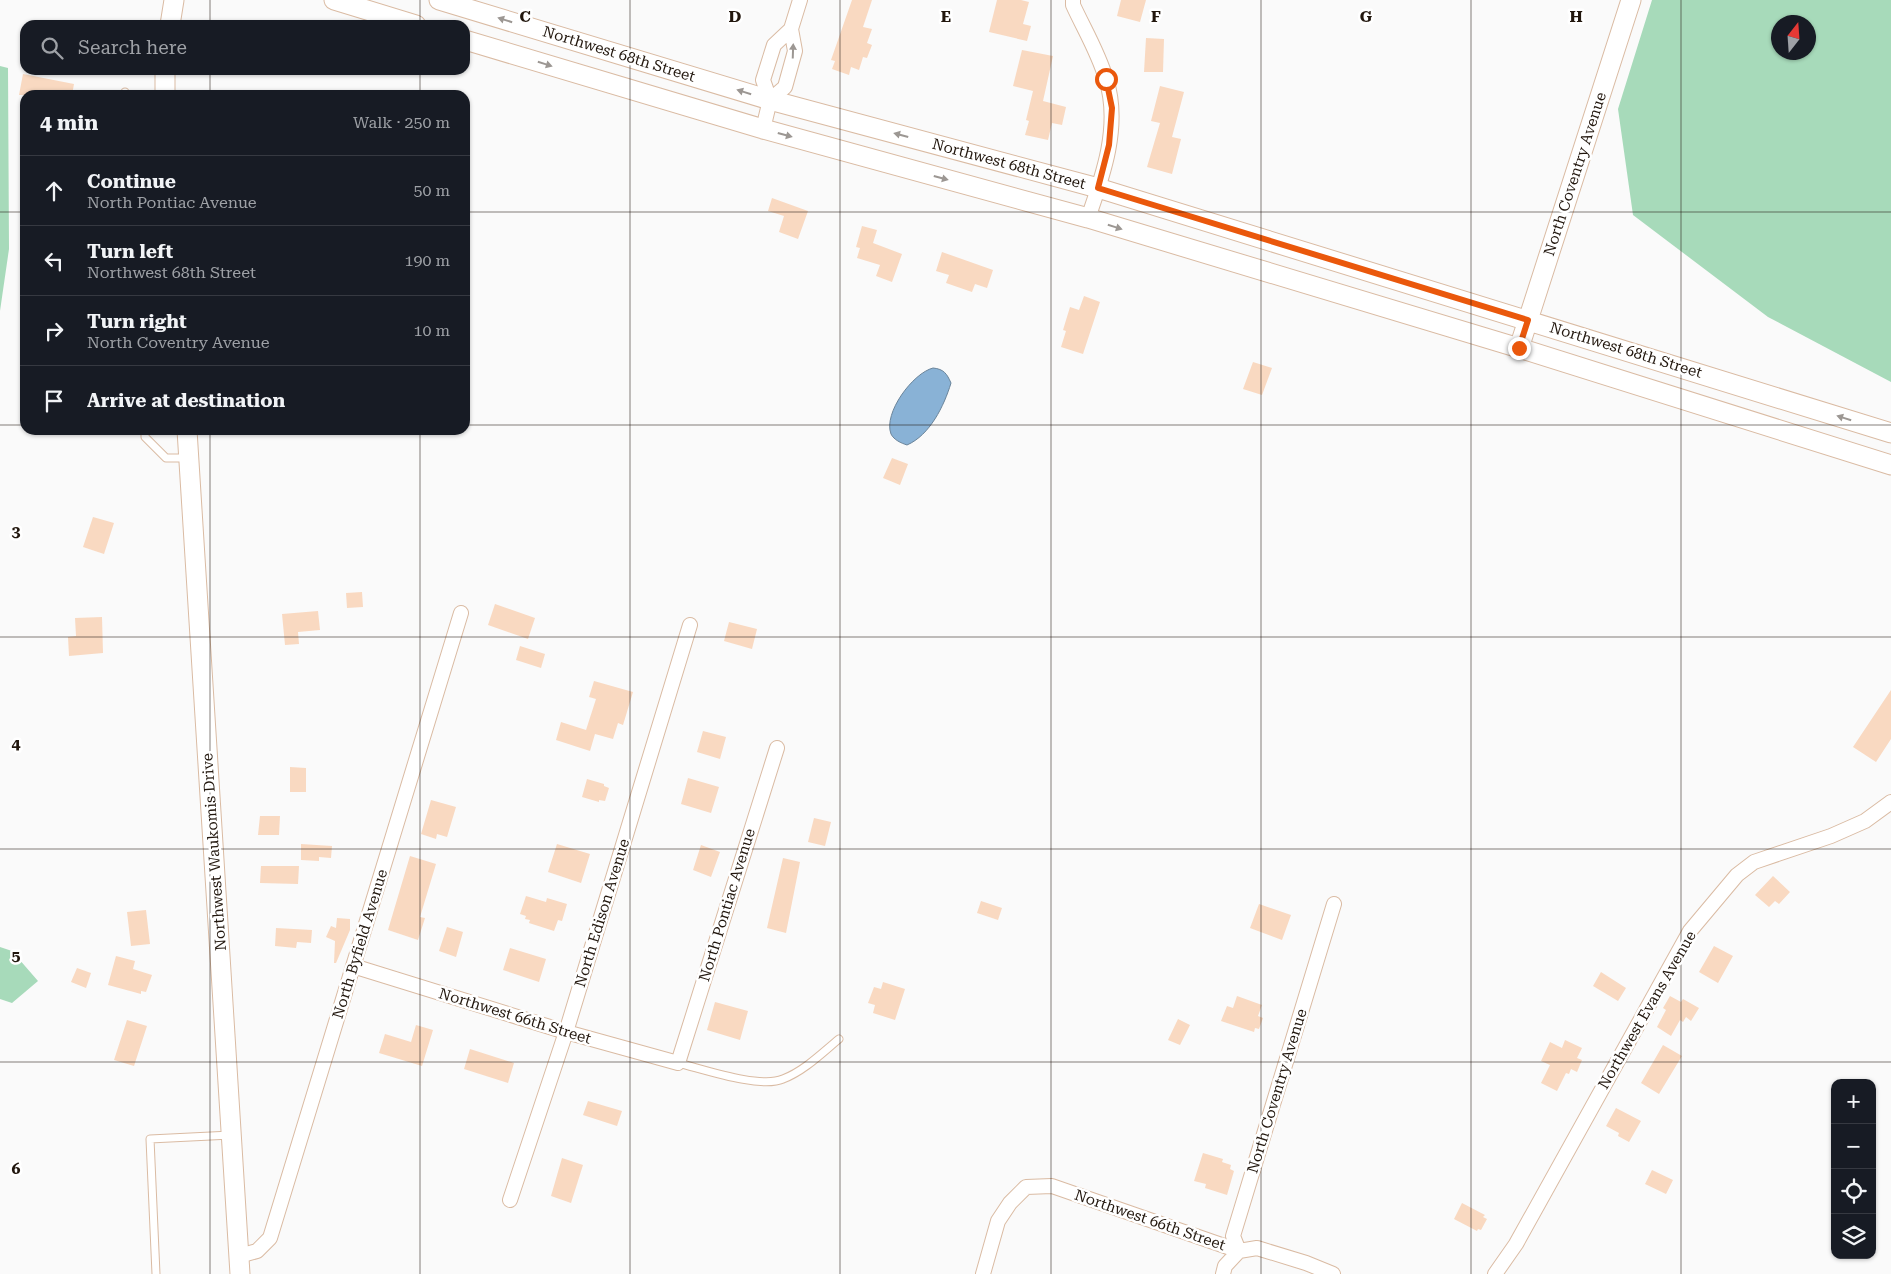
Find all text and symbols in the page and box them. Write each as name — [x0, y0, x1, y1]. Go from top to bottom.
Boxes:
text: C — [519, 7, 531, 26]
text: D — [729, 7, 742, 26]
text: E — [941, 7, 951, 26]
text: F — [1151, 7, 1161, 26]
text: G — [1360, 7, 1373, 26]
text: H — [1569, 7, 1583, 26]
one-way arrow — [497, 15, 512, 23]
north arrow — [1771, 15, 1816, 60]
search box — [20, 20, 470, 75]
street label: Northwest 68th Street — [541, 22, 698, 86]
icon: search — [38, 34, 66, 62]
text: Search here — [78, 36, 187, 59]
one-way arrow — [789, 42, 797, 58]
one-way arrow — [538, 60, 553, 68]
route start — [1095, 68, 1118, 91]
one-way arrow — [737, 88, 752, 96]
street label: North Coventry Avenue — [1540, 90, 1610, 258]
text: 4 min — [40, 111, 98, 135]
text: Walk · 250 m — [353, 113, 450, 132]
one-way arrow — [894, 131, 909, 139]
one-way arrow — [777, 132, 792, 140]
street label: Northwest 68th Street — [930, 135, 1088, 193]
text: Continue — [87, 170, 176, 193]
one-way arrow — [934, 175, 949, 183]
icon: ahead — [40, 177, 68, 205]
text: 50 m — [413, 181, 450, 200]
text: North Pontiac Avenue — [87, 193, 257, 212]
one-way arrow — [1107, 223, 1122, 231]
text: Turn left — [87, 240, 173, 263]
icon: left — [40, 247, 68, 275]
text: 190 m — [404, 251, 450, 270]
text: Northwest 68th Street — [87, 263, 256, 282]
text: Turn right — [87, 310, 187, 333]
icon: right — [40, 317, 68, 345]
street label: Northwest 68th Street — [1548, 318, 1705, 382]
text: 10 m — [413, 321, 450, 340]
text: North Coventry Avenue — [87, 333, 269, 352]
route end — [1508, 337, 1531, 360]
icon: arrive — [40, 387, 68, 415]
text: Arrive at destination — [87, 389, 285, 412]
one-way arrow — [1837, 414, 1852, 422]
text: 3 — [12, 522, 21, 541]
text: 4 — [12, 734, 21, 753]
street label: Northwest Waukomis Drive — [198, 752, 230, 952]
street label: North Pontiac Avenue — [695, 826, 759, 984]
street label: North Edison Avenue — [571, 837, 633, 989]
street label: North Byfield Avenue — [329, 867, 391, 1021]
street label: Northwest Evans Avenue — [1594, 928, 1700, 1092]
text: 5 — [12, 946, 21, 965]
street label: Northwest 66th Street — [437, 984, 594, 1048]
street label: North Coventry Avenue — [1243, 1007, 1311, 1175]
map controls — [1831, 1079, 1876, 1259]
button: + — [1831, 1079, 1876, 1124]
button: − — [1831, 1124, 1876, 1169]
text: 6 — [12, 1159, 21, 1178]
button: locate — [1831, 1169, 1876, 1214]
street label: Northwest 66th Street — [1072, 1186, 1228, 1254]
button: layers — [1831, 1214, 1876, 1259]

